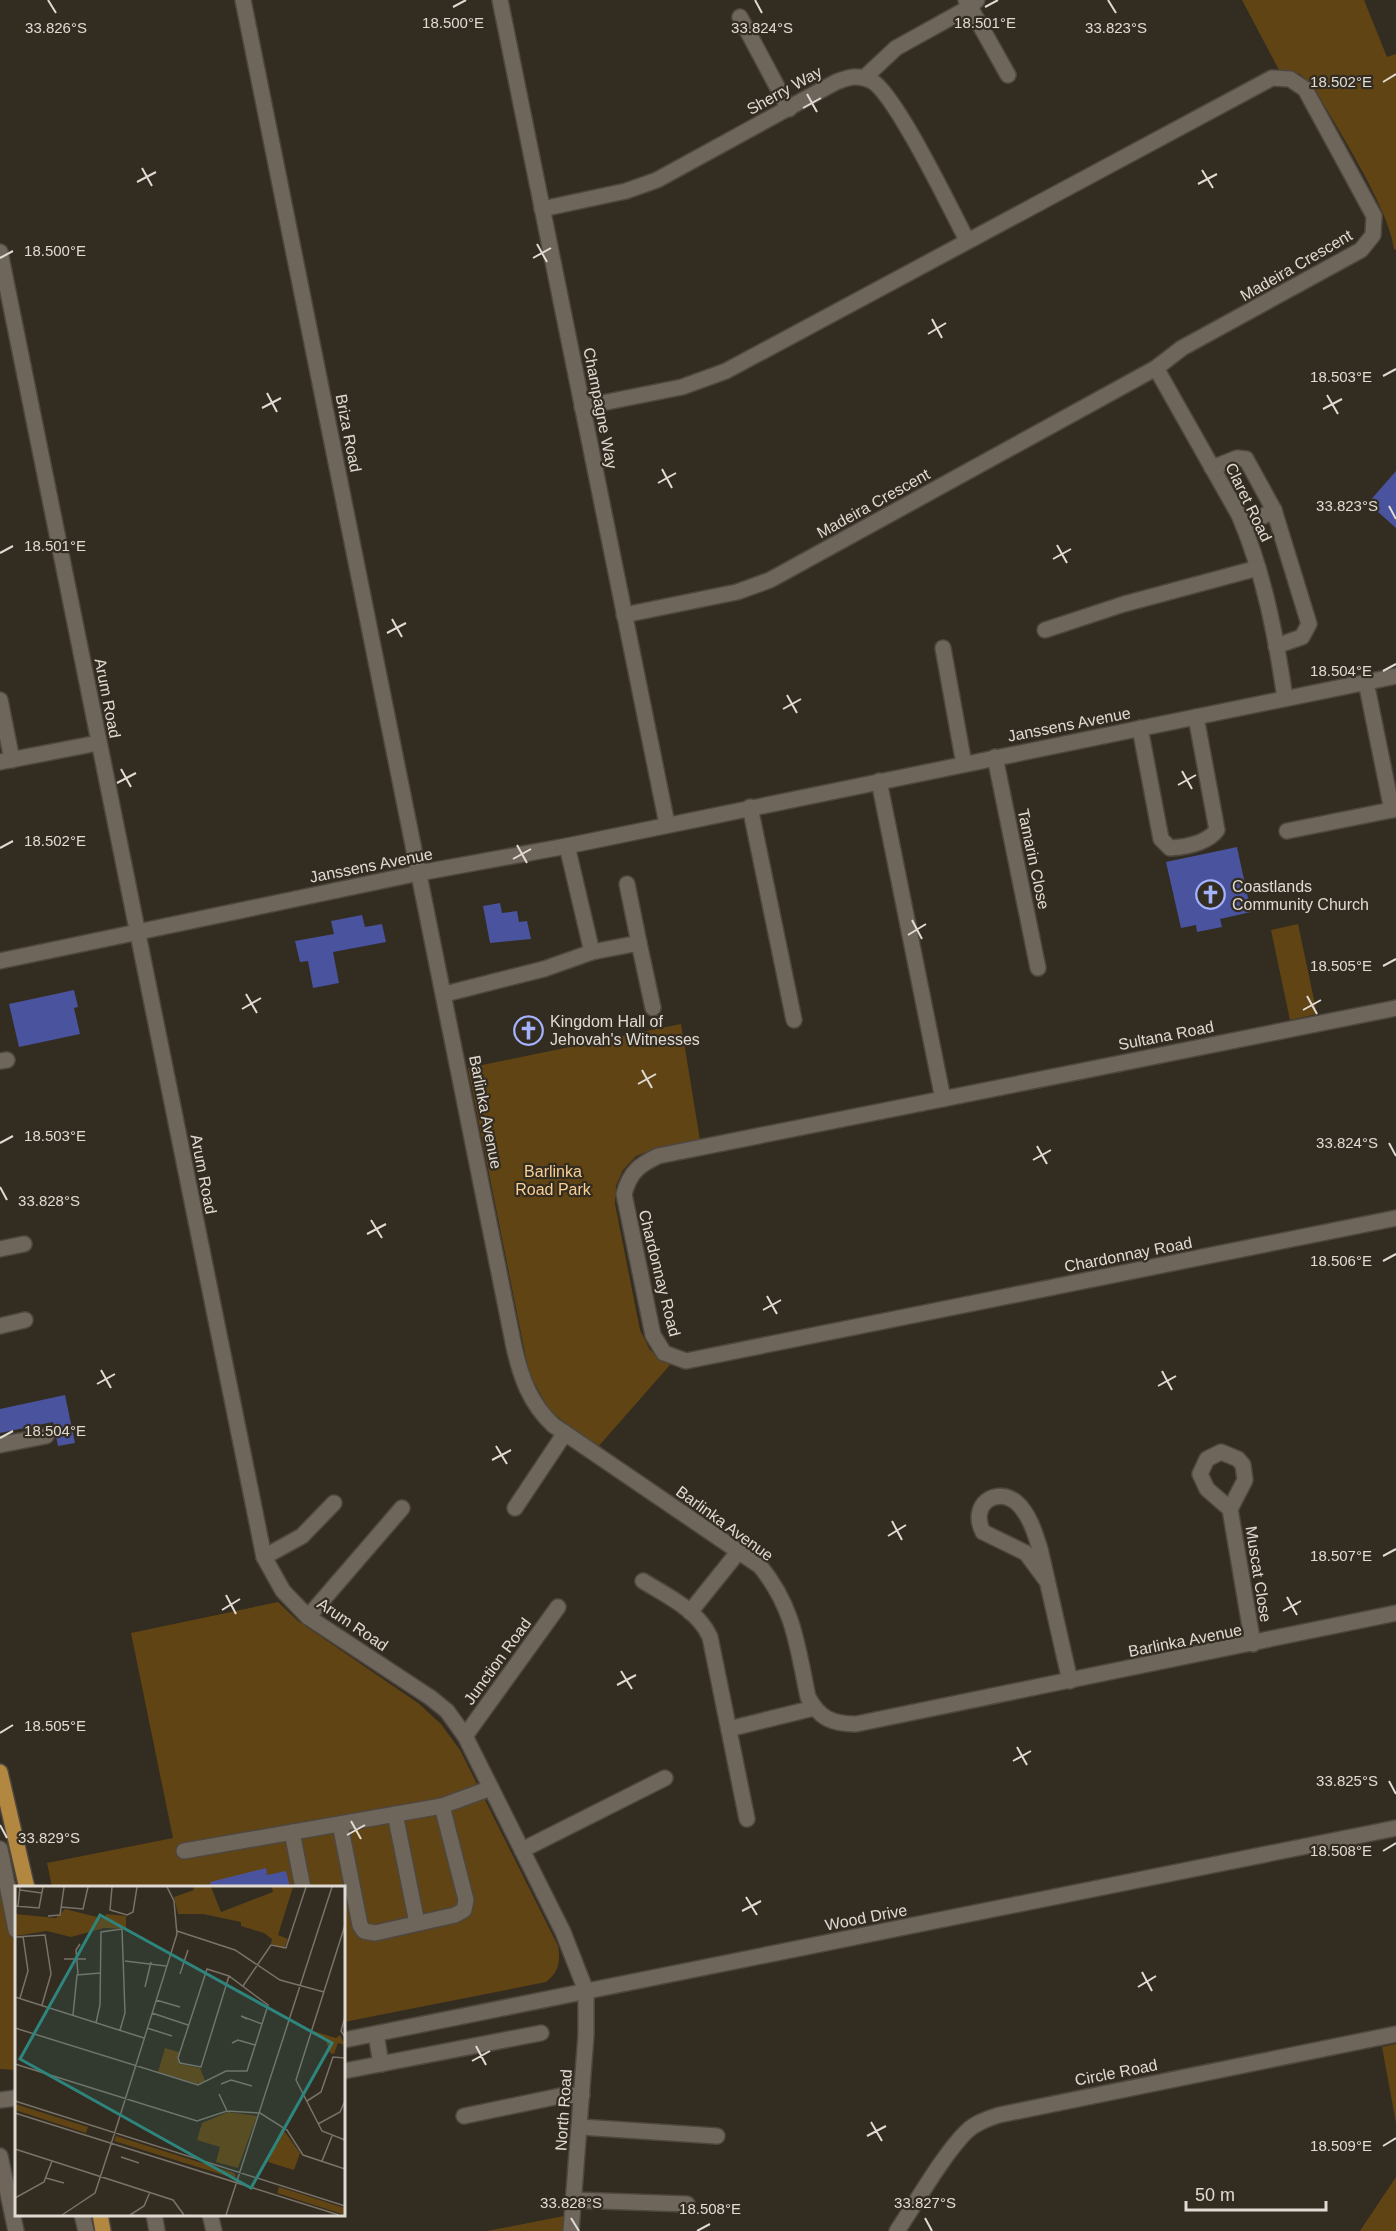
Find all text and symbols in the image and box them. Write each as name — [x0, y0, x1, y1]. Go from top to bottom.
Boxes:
text: 18.500°E — [422, 14, 484, 31]
text: 18.501°E — [954, 14, 1016, 31]
text: 33.826°S — [25, 19, 87, 36]
text: 33.824°S — [731, 19, 793, 36]
text: 33.823°S — [1085, 19, 1147, 36]
street label: Sherry Way — [744, 63, 825, 118]
text: 18.502°E — [1310, 73, 1372, 90]
street label: Madeira Crescent — [1237, 226, 1356, 304]
text: 18.500°E — [24, 242, 86, 259]
street label: Champagne Way — [580, 346, 621, 470]
text: 18.503°E — [1310, 368, 1372, 385]
street label: Briza Road — [333, 393, 364, 474]
street label: Claret Road — [1222, 460, 1275, 544]
street label: Madeira Crescent — [814, 465, 933, 541]
text: 33.823°S — [1316, 497, 1378, 514]
text: 18.501°E — [24, 537, 86, 554]
street label: Arum Road — [91, 657, 124, 739]
text: 18.504°E — [1310, 662, 1372, 679]
street label: Janssens Avenue — [1006, 704, 1132, 745]
street label: Tamarin Close — [1015, 807, 1052, 911]
text: 18.502°E — [24, 832, 86, 849]
street label: Janssens Avenue — [308, 845, 434, 886]
place label: Coastlands Community Church — [1232, 878, 1369, 913]
church icon: Coastlands Community Church — [1195, 879, 1227, 911]
text: 18.505°E — [1310, 957, 1372, 974]
place label: Kingdom Hall of Jehovah's Witnesses — [550, 1013, 700, 1048]
church icon: Kingdom Hall of Jehovah's Witnesses — [513, 1014, 545, 1046]
street label: Sultana Road — [1117, 1018, 1215, 1053]
street label: Barlinka Avenue — [466, 1054, 505, 1170]
text: 18.503°E — [24, 1127, 86, 1144]
street label: Arum Road — [187, 1133, 220, 1215]
text: 33.824°S — [1316, 1134, 1378, 1151]
park label: Barlinka Road Park — [515, 1163, 592, 1198]
text: 33.828°S — [18, 1192, 80, 1209]
street label: Chardonnay Road — [636, 1208, 683, 1338]
street label: Chardonnay Road — [1063, 1234, 1193, 1275]
text: 18.506°E — [1310, 1252, 1372, 1269]
text: 18.504°E — [24, 1422, 86, 1439]
street label: Barlinka Avenue — [673, 1483, 776, 1564]
street label: Muscat Close — [1243, 1525, 1274, 1623]
text: 18.507°E — [1310, 1547, 1372, 1564]
street label: Arum Road — [314, 1595, 391, 1654]
street label: Junction Road — [460, 1615, 534, 1708]
street label: Barlinka Avenue — [1127, 1621, 1243, 1660]
text: 18.505°E — [24, 1717, 86, 1734]
text: 33.825°S — [1316, 1772, 1378, 1789]
text: 33.829°S — [18, 1829, 80, 1846]
text: 18.508°E — [1310, 1842, 1372, 1859]
inset map — [15, 1886, 345, 2216]
street label: Wood Drive — [824, 1901, 909, 1934]
street label: Circle Road — [1073, 2056, 1159, 2089]
street label: North Road — [552, 2069, 575, 2151]
text: 18.509°E — [1310, 2137, 1372, 2154]
scale bar — [1186, 2174, 1326, 2212]
text: 50 m — [1195, 2185, 1235, 2205]
text: 33.828°S — [540, 2194, 602, 2211]
text: 33.827°S — [894, 2194, 956, 2211]
text: 18.508°E — [679, 2200, 741, 2217]

